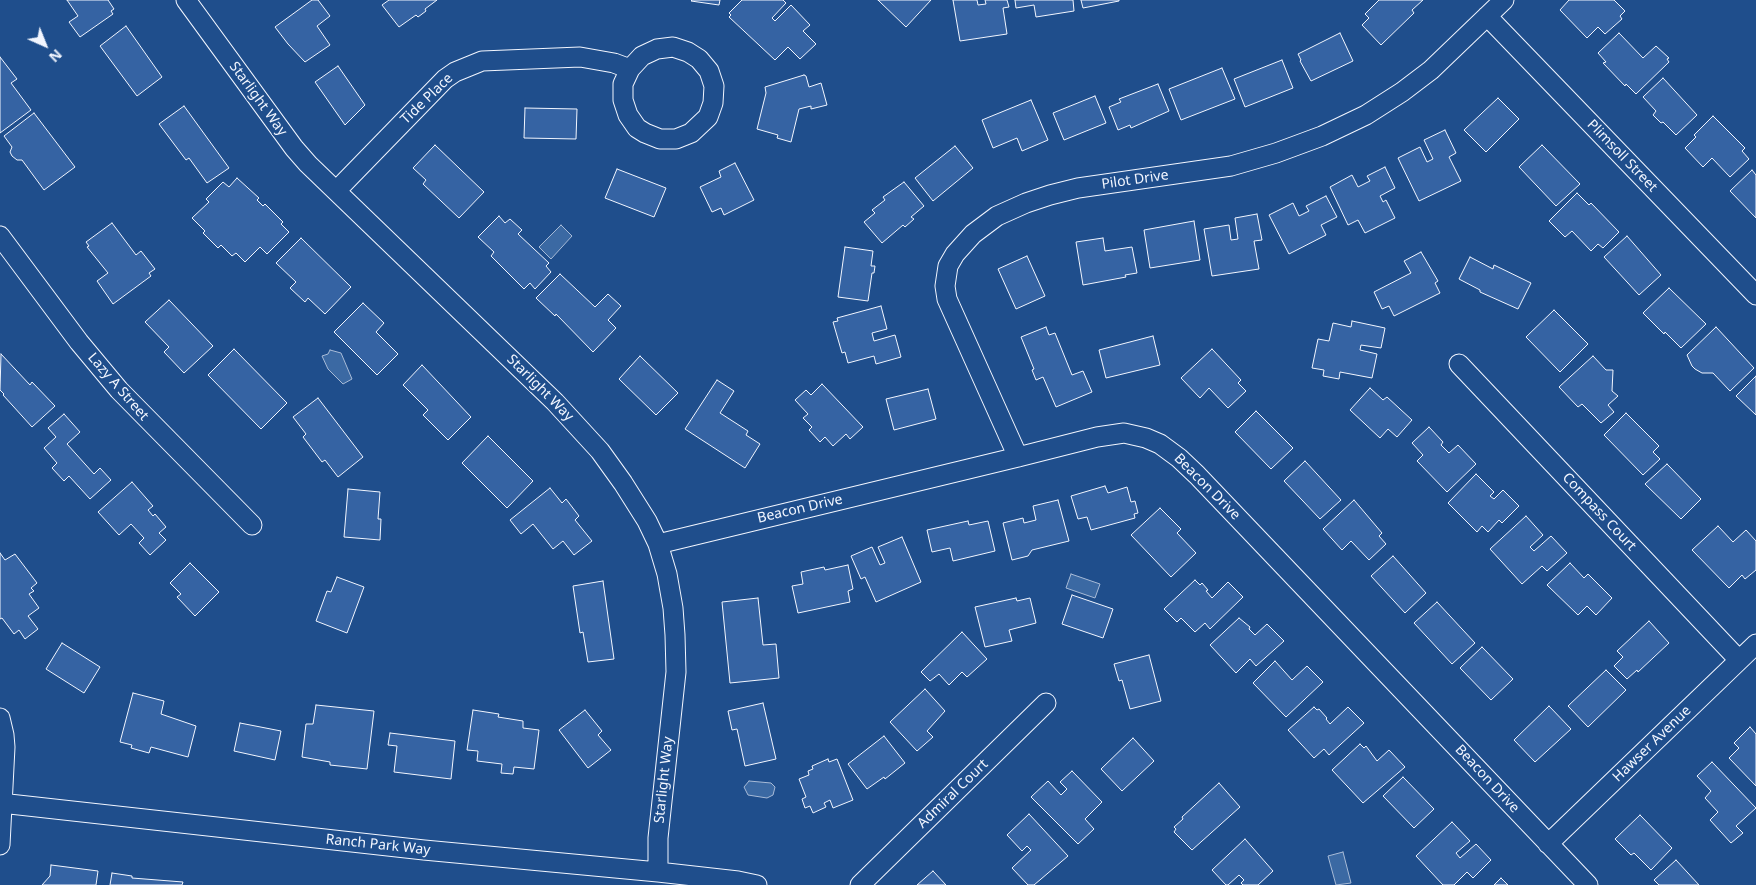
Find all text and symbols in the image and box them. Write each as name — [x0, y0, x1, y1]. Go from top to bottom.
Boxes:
north arrow — [20, 20, 70, 70]
text: N — [45, 45, 66, 67]
street label: Starlight Way — [226, 59, 290, 139]
street label: Tide Place — [397, 70, 457, 128]
street label: Plimsoll Street — [1583, 116, 1661, 196]
street label: Pilot Drive — [1100, 167, 1170, 193]
street label: Lazy A Street — [84, 350, 152, 424]
street label: Starlight Way — [503, 351, 577, 425]
street label: Beacon Drive — [1170, 450, 1244, 524]
street label: Compass Court — [1559, 469, 1639, 555]
street label: Beacon Drive — [756, 491, 844, 527]
street label: Hawser Avenue — [1609, 702, 1695, 786]
street label: Starlight Way — [651, 736, 677, 824]
street label: Beacon Drive — [1451, 741, 1523, 817]
street label: Admiral Court — [914, 756, 992, 832]
street label: Ranch Park Way — [325, 831, 431, 859]

